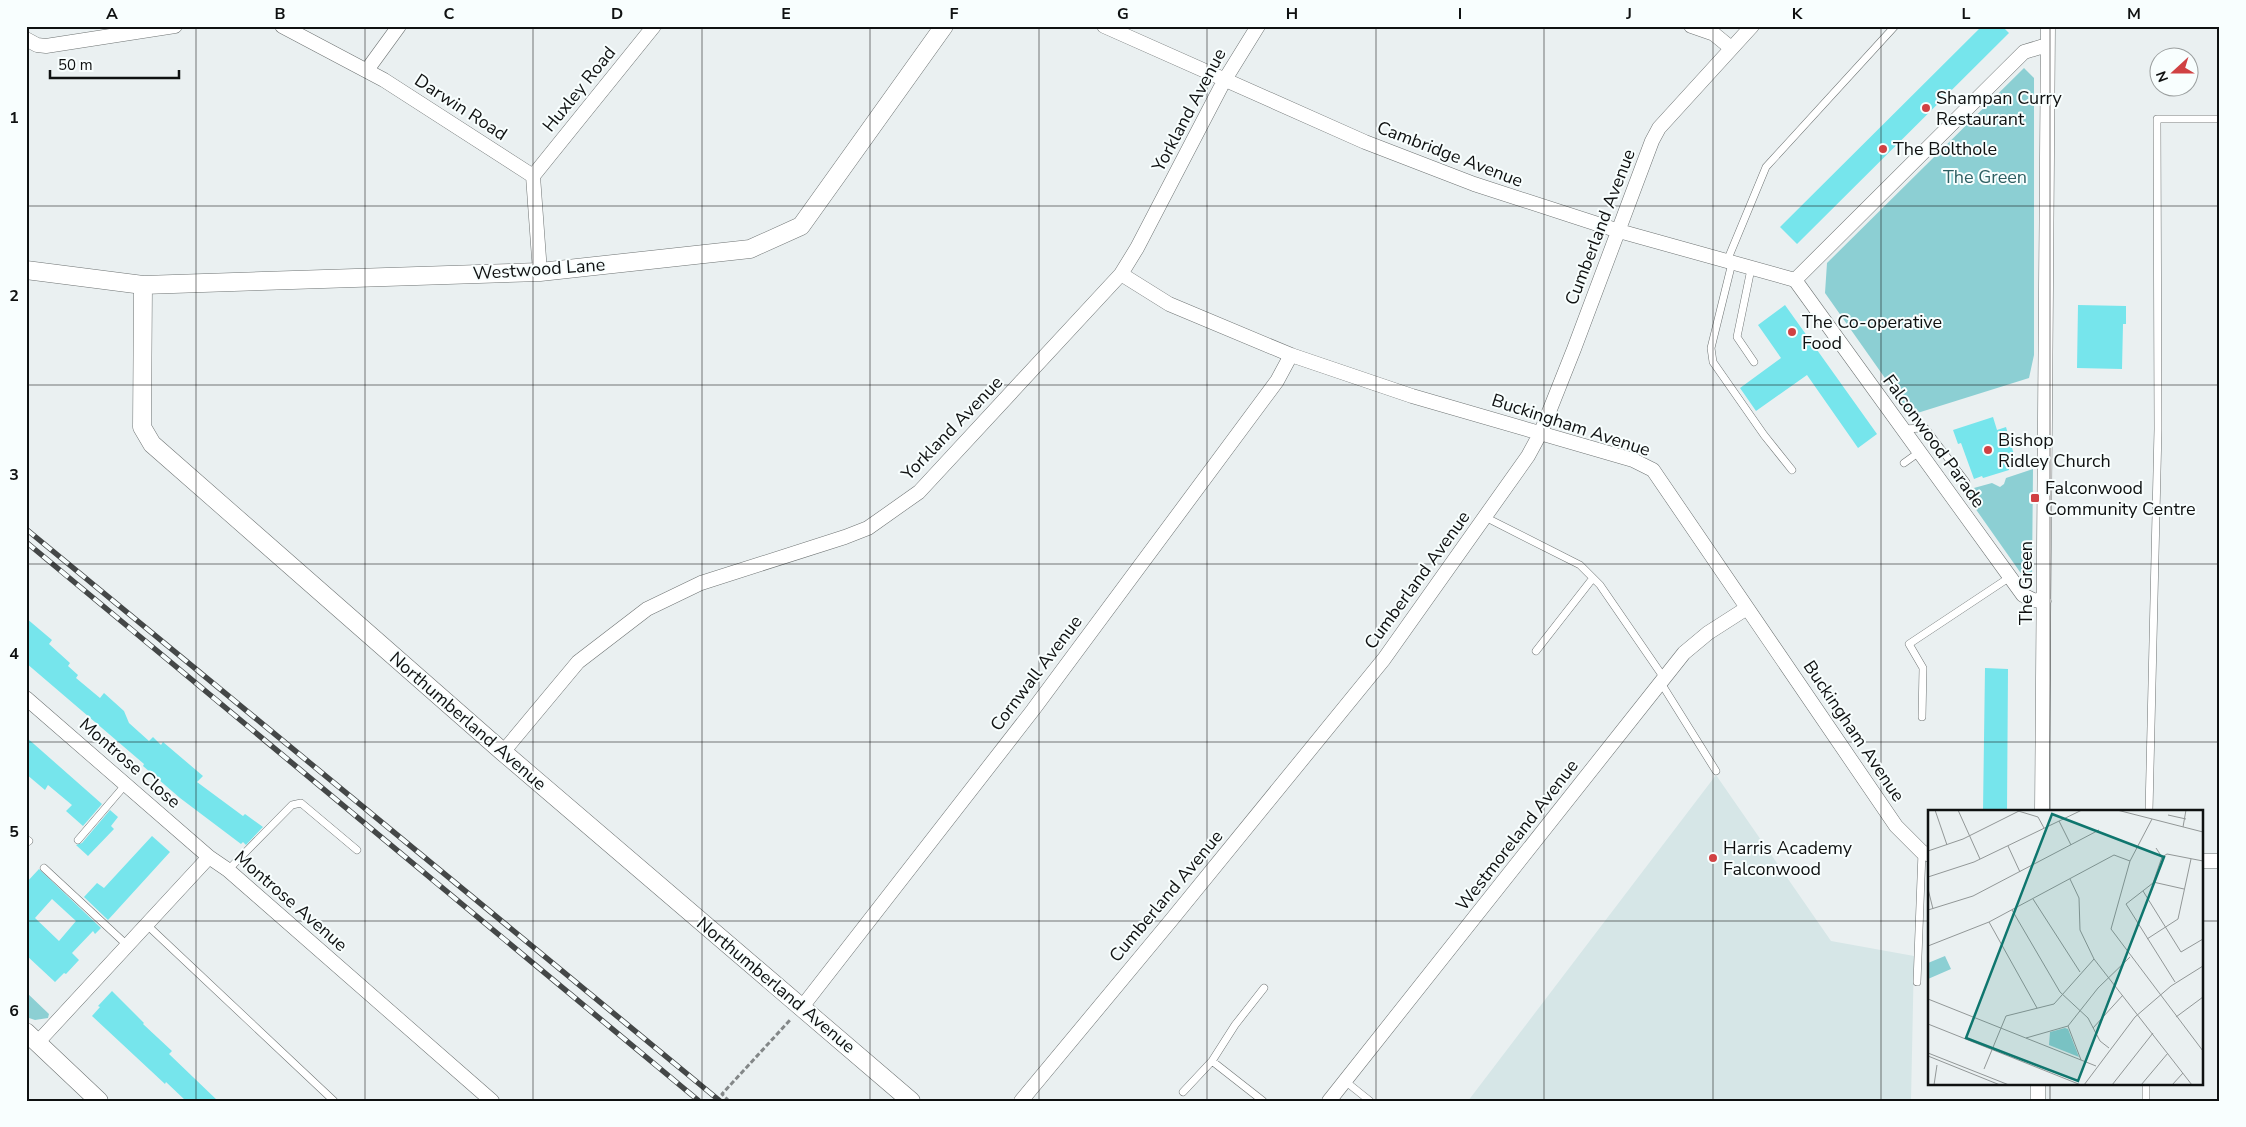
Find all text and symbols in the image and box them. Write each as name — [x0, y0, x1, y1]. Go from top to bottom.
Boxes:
text: A — [106, 3, 118, 25]
text: B — [274, 3, 286, 25]
text: C — [444, 3, 455, 25]
text: D — [611, 3, 623, 25]
text: E — [781, 3, 791, 25]
text: F — [950, 3, 959, 25]
text: G — [1117, 3, 1129, 25]
text: H — [1286, 3, 1298, 25]
text: I — [1458, 3, 1462, 25]
text: J — [1625, 3, 1632, 25]
text: K — [1792, 3, 1804, 25]
text: L — [1962, 3, 1971, 25]
text: M — [2127, 3, 2141, 25]
street label: Huxley Road — [537, 41, 621, 137]
street label: Yorkland Avenue — [1146, 44, 1232, 177]
scale bar — [50, 48, 179, 80]
north arrow — [2148, 48, 2198, 98]
text: 50 m — [58, 55, 93, 75]
street label: Darwin Road — [410, 68, 512, 146]
text: N — [2152, 68, 2173, 85]
place label: Shampan Curry Restaurant — [1936, 86, 2063, 131]
marker: Shampan Curry Restaurant — [1920, 102, 1932, 114]
text: 1 — [9, 107, 19, 129]
street label: Cambridge Avenue — [1374, 115, 1526, 193]
place label: The Bolthole — [1893, 137, 1997, 161]
marker: The Bolthole — [1877, 143, 1889, 155]
street label: Cumberland Avenue — [1559, 145, 1641, 309]
park label: The Green — [1943, 165, 2027, 189]
street label: Westwood Lane — [472, 252, 606, 286]
text: 2 — [9, 285, 19, 307]
place label: The Co-operative Food — [1802, 310, 1942, 355]
marker: The Co-operative Food — [1786, 326, 1798, 338]
street label: Falconwood Parade — [1878, 370, 1990, 512]
street label: Yorkland Avenue — [895, 371, 1008, 486]
street label: Buckingham Avenue — [1489, 388, 1653, 462]
place label: Bishop Ridley Church — [1998, 428, 2111, 473]
marker: Bishop Ridley Church — [1982, 444, 1994, 456]
text: 3 — [9, 464, 19, 486]
place label: Falconwood Community Centre — [2045, 476, 2196, 521]
marker: Falconwood Community Centre — [2029, 492, 2041, 504]
street label: Cumberland Avenue — [1359, 506, 1475, 654]
street label: The Green — [2014, 541, 2038, 625]
street label: Cornwall Avenue — [985, 610, 1087, 736]
text: 4 — [9, 643, 19, 665]
street label: Northumberland Avenue — [385, 646, 551, 796]
street label: Buckingham Avenue — [1798, 656, 1910, 806]
street label: Montrose Close — [74, 712, 186, 814]
street label: Westmoreland Avenue — [1450, 754, 1584, 916]
inset map — [1928, 810, 2204, 1084]
text: 5 — [9, 821, 19, 843]
street label: Cumberland Avenue — [1104, 825, 1228, 967]
place label: Harris Academy Falconwood — [1723, 836, 1853, 881]
street label: Montrose Avenue — [229, 845, 353, 957]
marker: Harris Academy Falconwood — [1707, 852, 1719, 864]
street label: Northumberland Avenue — [692, 911, 860, 1059]
text: 6 — [9, 1000, 19, 1022]

